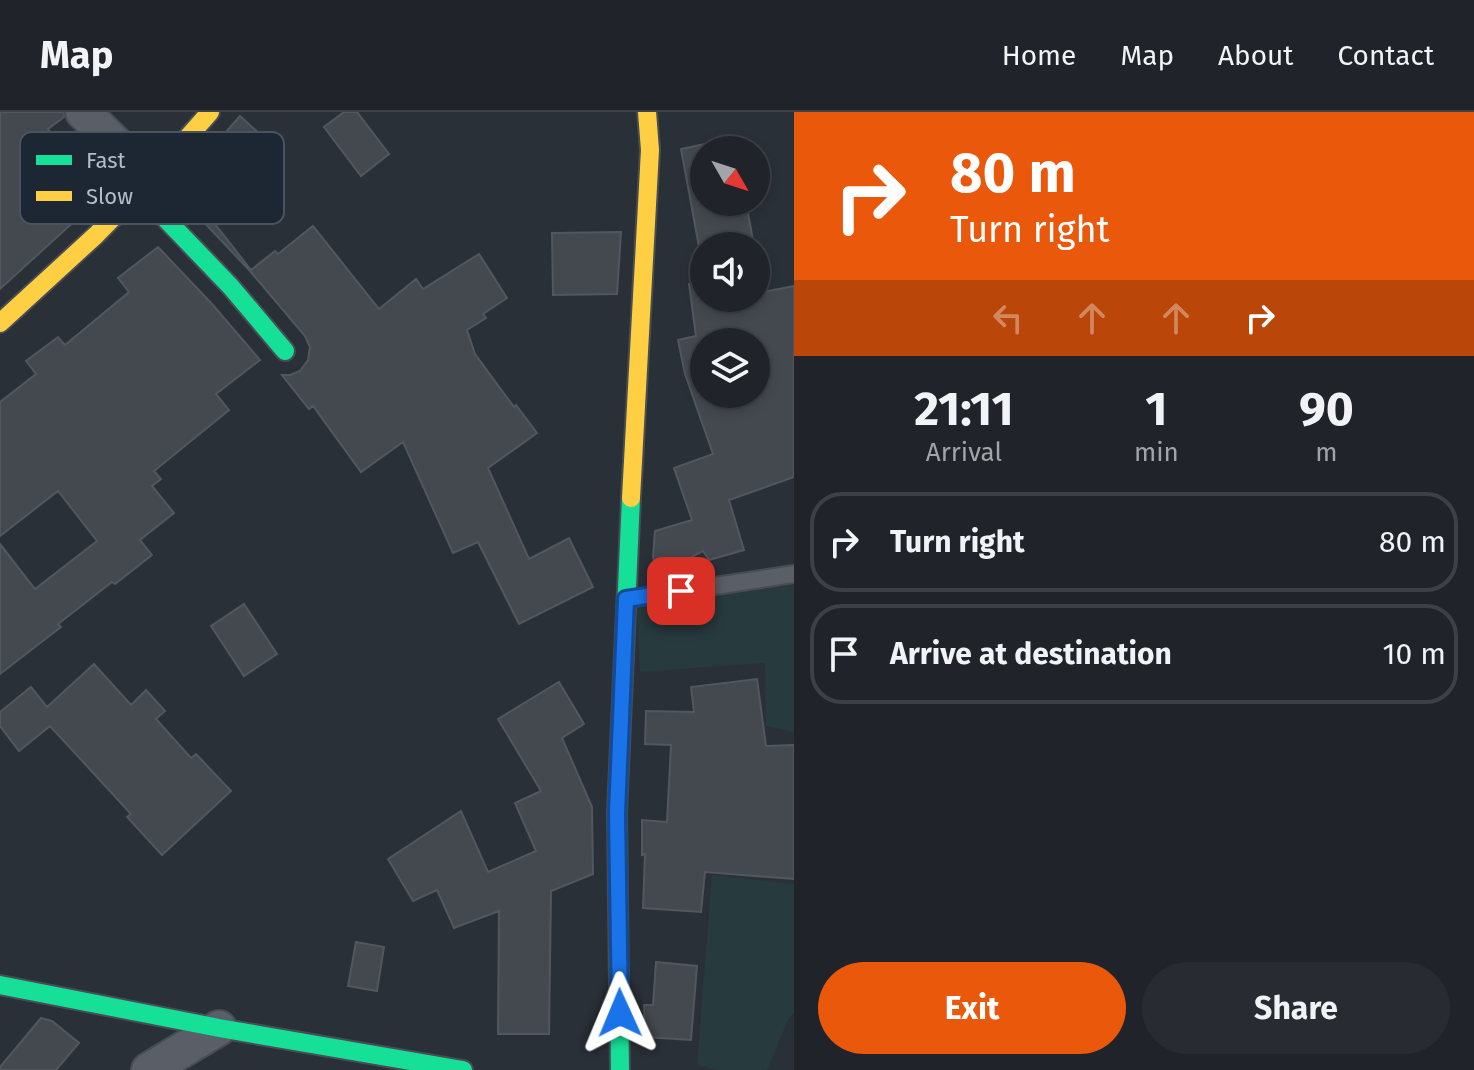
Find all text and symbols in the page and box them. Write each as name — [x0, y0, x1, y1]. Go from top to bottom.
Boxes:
text: Map — [40, 32, 113, 78]
text: Home — [1002, 39, 1076, 72]
text: Map — [1120, 39, 1174, 72]
text: About — [1218, 39, 1293, 72]
text: Contact — [1337, 39, 1434, 72]
legend — [20, 132, 284, 224]
north arrow — [690, 136, 770, 216]
map controls — [690, 136, 770, 408]
text: 80 m — [950, 140, 1076, 207]
icon: right — [818, 144, 922, 248]
text: Fast — [86, 147, 126, 174]
text: Slow — [86, 183, 133, 210]
text: Turn right — [950, 208, 1110, 252]
button: sound — [690, 232, 770, 312]
icon: left — [986, 296, 1030, 340]
icon: ahead — [1070, 296, 1114, 340]
icon: ahead — [1154, 296, 1198, 340]
icon: right — [1238, 296, 1282, 340]
button: layers — [690, 328, 770, 408]
text: 21:11 — [914, 380, 1014, 438]
text: 1 — [1145, 380, 1167, 438]
text: 90 — [1299, 380, 1354, 438]
text: Arrival — [926, 437, 1002, 468]
text: min — [1134, 437, 1179, 468]
text: m — [1315, 437, 1338, 468]
icon: right — [822, 520, 866, 564]
text: Turn right — [890, 524, 1025, 560]
text: 80 m — [1379, 524, 1446, 560]
pin — [647, 557, 715, 625]
icon: arrive — [659, 569, 703, 613]
icon: arrive — [822, 632, 866, 676]
text: Arrive at destination — [890, 636, 1172, 672]
text: 10 m — [1383, 636, 1446, 672]
button: Exit — [818, 962, 1126, 1054]
button: Share — [1142, 962, 1450, 1054]
position arrow — [578, 971, 662, 1055]

